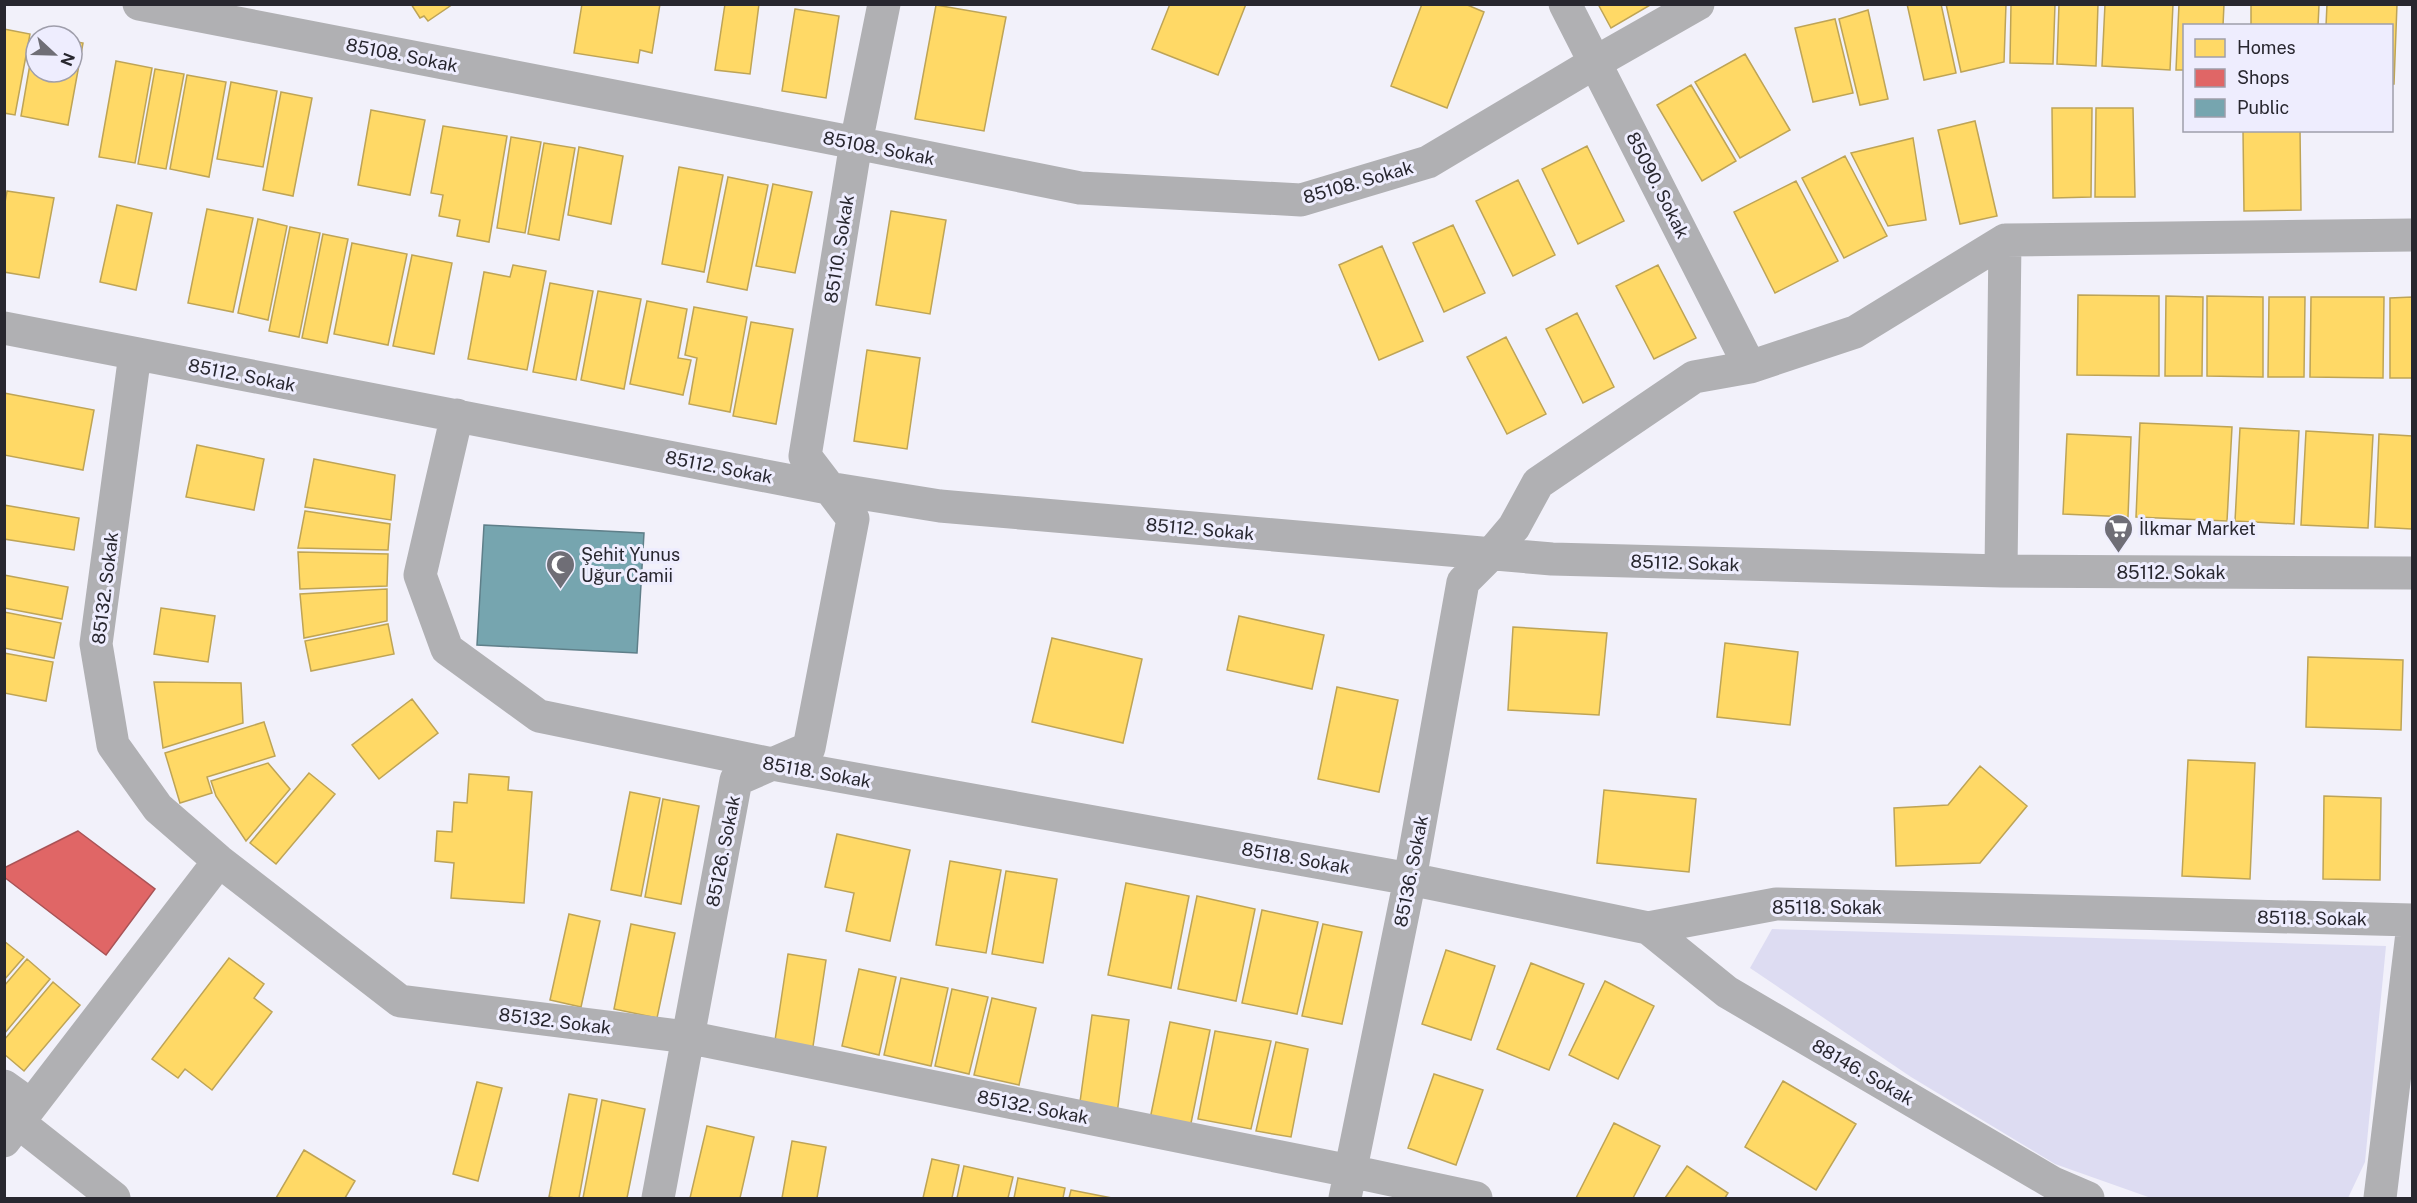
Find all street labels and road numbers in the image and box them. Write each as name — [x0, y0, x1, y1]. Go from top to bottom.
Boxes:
street label: 85108. Sokak — [344, 34, 460, 76]
street label: 85108. Sokak — [821, 127, 937, 169]
street label: 85090. Sokak — [1622, 128, 1694, 242]
street label: 85108. Sokak — [1301, 156, 1415, 208]
street label: 85110. Sokak — [820, 193, 858, 305]
street label: 85112. Sokak — [186, 354, 298, 396]
street label: 85112. Sokak — [663, 446, 775, 488]
street label: 85112. Sokak — [1145, 514, 1255, 544]
street label: 85132. Sokak — [88, 531, 122, 645]
street label: 85112. Sokak — [1630, 551, 1740, 575]
street label: 85112. Sokak — [2116, 562, 2226, 583]
street label: 85118. Sokak — [761, 752, 873, 792]
street label: 85126. Sokak — [702, 794, 744, 908]
street label: 85136. Sokak — [1390, 813, 1432, 929]
street label: 85118. Sokak — [1240, 838, 1352, 878]
street label: 85118. Sokak — [1772, 897, 1882, 918]
street label: 85118. Sokak — [2257, 907, 2367, 929]
street label: 85132. Sokak — [498, 1004, 612, 1038]
street label: 88146. Sokak — [1809, 1035, 1917, 1109]
street label: 85132. Sokak — [976, 1086, 1090, 1128]

